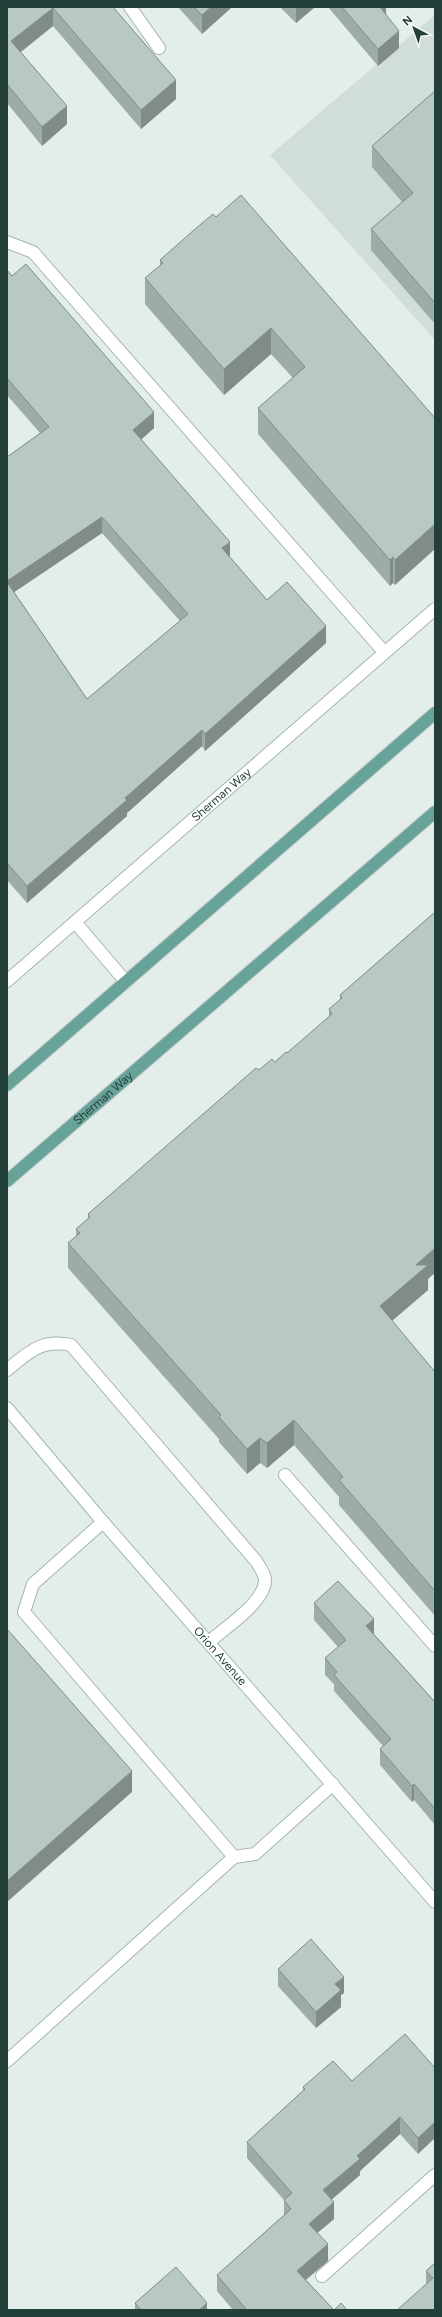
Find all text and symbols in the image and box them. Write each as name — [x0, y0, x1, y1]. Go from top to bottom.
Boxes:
north arrow — [394, 8, 434, 48]
text: N — [400, 13, 415, 29]
street label: Sherman Way — [189, 765, 254, 824]
street label: Sherman Way — [71, 1068, 136, 1128]
street label: Orion Avenue — [191, 1624, 250, 1689]

